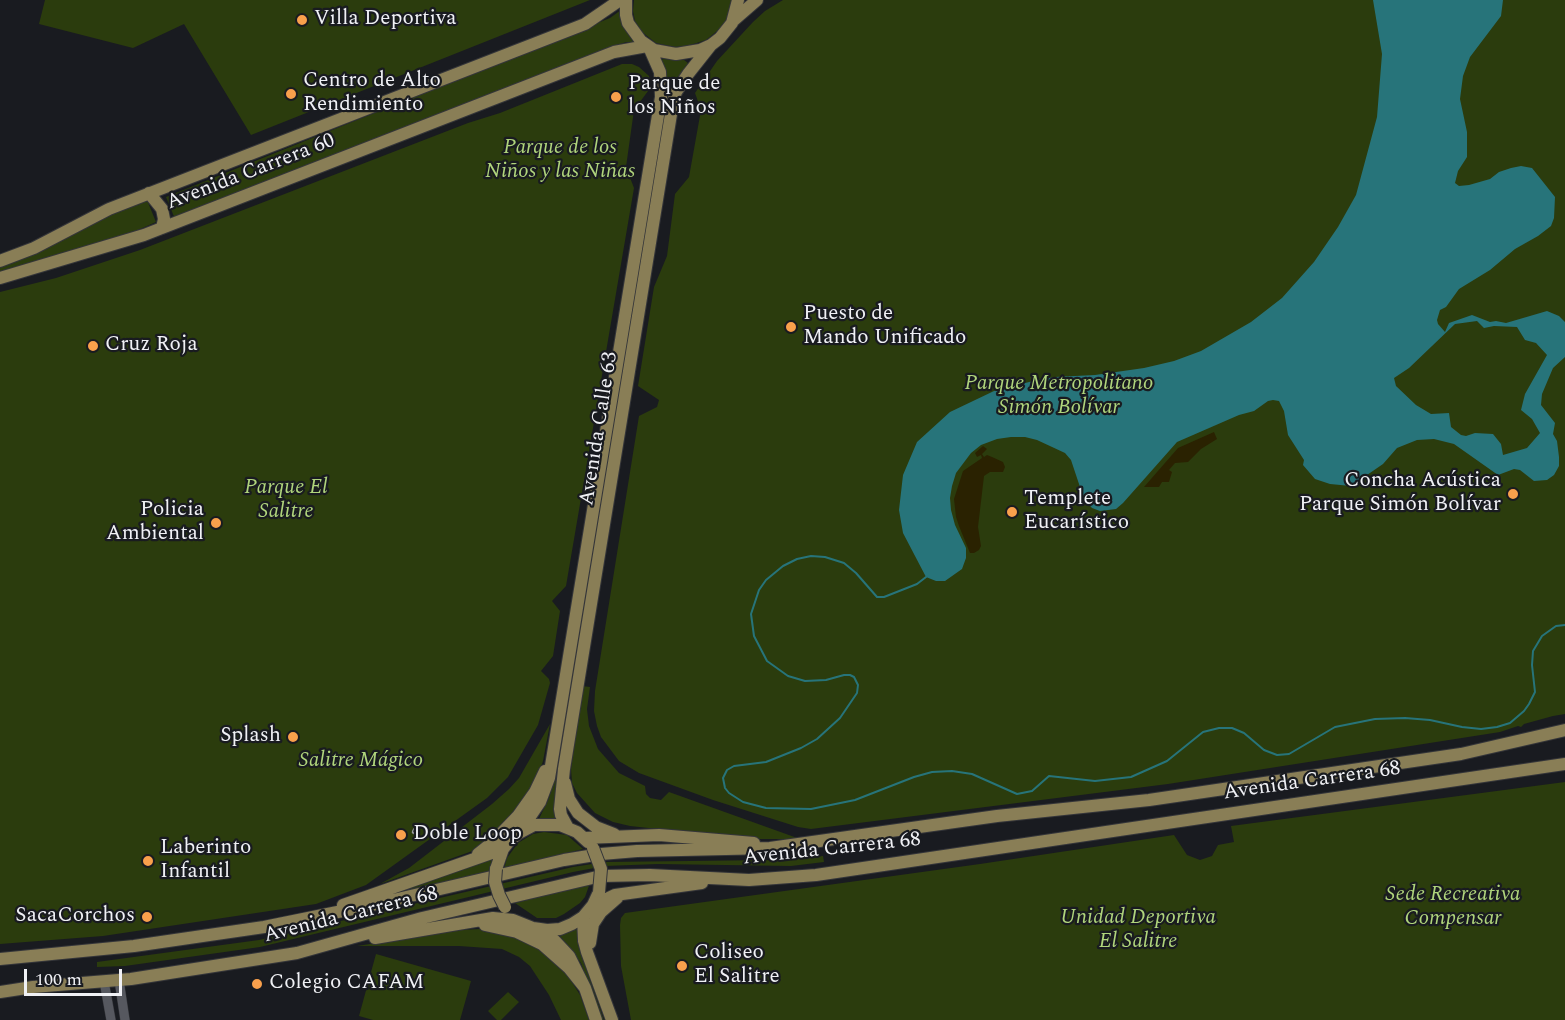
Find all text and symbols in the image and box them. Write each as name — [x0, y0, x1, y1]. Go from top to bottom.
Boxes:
place label: Villa Deportiva — [314, 7, 456, 33]
marker: Villa Deportiva — [295, 13, 309, 27]
place label: Centro de Alto Rendimiento — [303, 69, 441, 119]
place label: Parque de los Niños — [628, 72, 720, 122]
marker: Centro de Alto Rendimiento — [284, 87, 298, 101]
marker: Parque de los Niños — [609, 90, 623, 104]
street label: Avenida Carrera 60 — [163, 129, 339, 217]
park label: Parque de los Niños y las Niñas — [485, 136, 635, 186]
place label: Puesto de Mando Unificado — [803, 302, 966, 352]
marker: Puesto de Mando Unificado — [784, 320, 798, 334]
place label: Cruz Roja — [105, 333, 198, 359]
marker: Cruz Roja — [86, 339, 100, 353]
street label: Avenida Calle 63 — [575, 350, 625, 508]
park label: Parque Metropolitano Simón Bolívar — [965, 372, 1153, 422]
place label: Concha Acústica Parque Simón Bolívar — [1299, 469, 1501, 519]
park label: Parque El Salitre — [244, 476, 328, 526]
place label: Templete Eucarístico — [1024, 487, 1129, 537]
marker: Concha Acústica Parque Simón Bolívar — [1506, 487, 1520, 501]
place label: Policia Ambiental — [106, 498, 204, 548]
marker: Templete Eucarístico — [1005, 505, 1019, 519]
marker: Policia Ambiental — [209, 516, 223, 530]
place label: Splash — [220, 724, 281, 750]
marker: Splash — [286, 730, 300, 744]
park label: Salitre Mágico — [299, 749, 423, 775]
street label: Avenida Carrera 68 — [1222, 757, 1402, 807]
place label: Doble Loop — [413, 822, 522, 848]
marker: Doble Loop — [394, 828, 408, 842]
street label: Avenida Carrera 68 — [742, 828, 922, 872]
place label: Laberinto Infantil — [160, 836, 251, 886]
marker: Laberinto Infantil — [141, 854, 155, 868]
street label: Avenida Carrera 68 — [261, 882, 441, 950]
park label: Sede Recreativa Compensar — [1386, 883, 1520, 933]
place label: SacaCorchos — [15, 904, 135, 930]
park label: Unidad Deportiva El Salitre — [1060, 906, 1216, 956]
marker: SacaCorchos — [140, 910, 154, 924]
place label: Coliseo El Salitre — [694, 941, 780, 991]
scale bar — [27, 957, 124, 995]
marker: Coliseo El Salitre — [675, 959, 689, 973]
text: 100 m — [35, 966, 82, 993]
place label: Colegio CAFAM — [269, 971, 424, 997]
marker: Colegio CAFAM — [250, 977, 264, 991]

